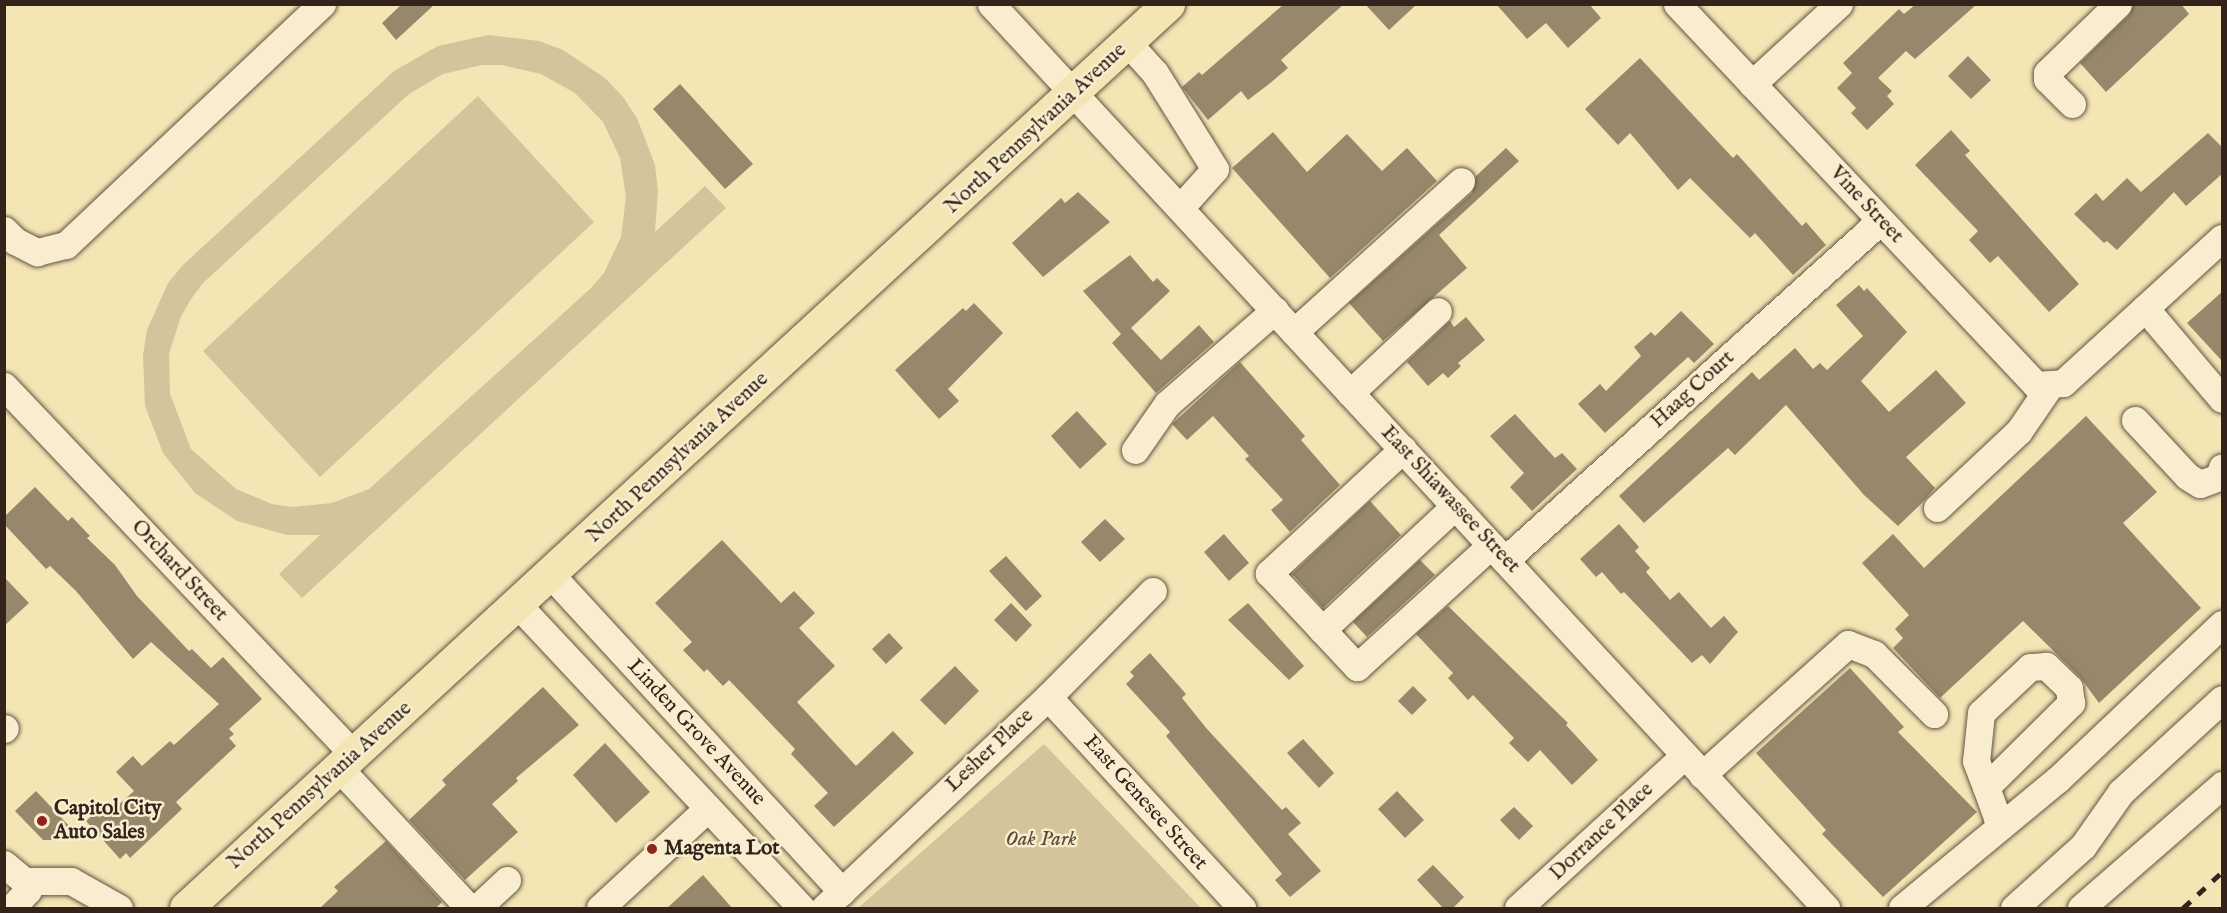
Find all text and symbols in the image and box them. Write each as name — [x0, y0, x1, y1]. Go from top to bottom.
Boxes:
street label: North Pennsylvania Avenue — [940, 38, 1132, 220]
street label: Vine Street — [1824, 161, 1908, 249]
street label: Haag Court — [1646, 346, 1740, 434]
street label: North Pennsylvania Avenue — [582, 367, 774, 549]
street label: East Shiawassee Street — [1375, 421, 1525, 579]
street label: Orchard Street — [125, 515, 233, 627]
street label: Linden Grove Avenue — [621, 654, 771, 812]
street label: North Pennsylvania Avenue — [223, 697, 417, 875]
street label: Lesher Place — [941, 704, 1039, 798]
street label: East Genesee Street — [1078, 730, 1212, 876]
street label: Dorrance Place — [1545, 778, 1659, 886]
place label: Capitol City Auto Sales — [54, 796, 162, 846]
marker: Capitol City Auto Sales — [35, 814, 49, 828]
park label: Oak Park — [1006, 827, 1076, 853]
place label: Magenta Lot — [664, 836, 780, 862]
marker: Magenta Lot — [645, 842, 659, 856]

